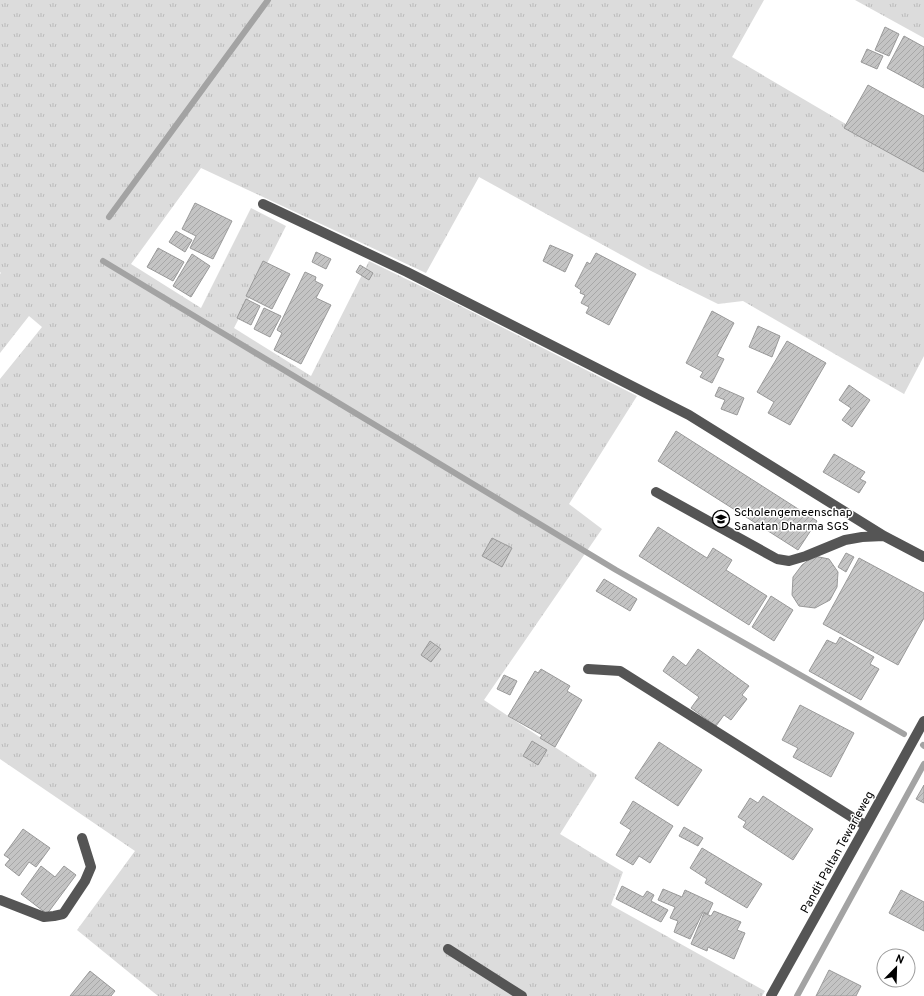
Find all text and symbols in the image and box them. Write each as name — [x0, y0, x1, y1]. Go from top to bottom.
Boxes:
place label: Scholengemeenschap Sanatan Dharma SGS — [734, 505, 853, 535]
school or university icon: Scholengemeenschap Sanatan Dharma SGS — [711, 509, 731, 529]
street label: Pandit Paltan Tewarieweg — [797, 788, 878, 917]
north arrow — [876, 948, 916, 988]
text: N — [893, 952, 906, 968]

